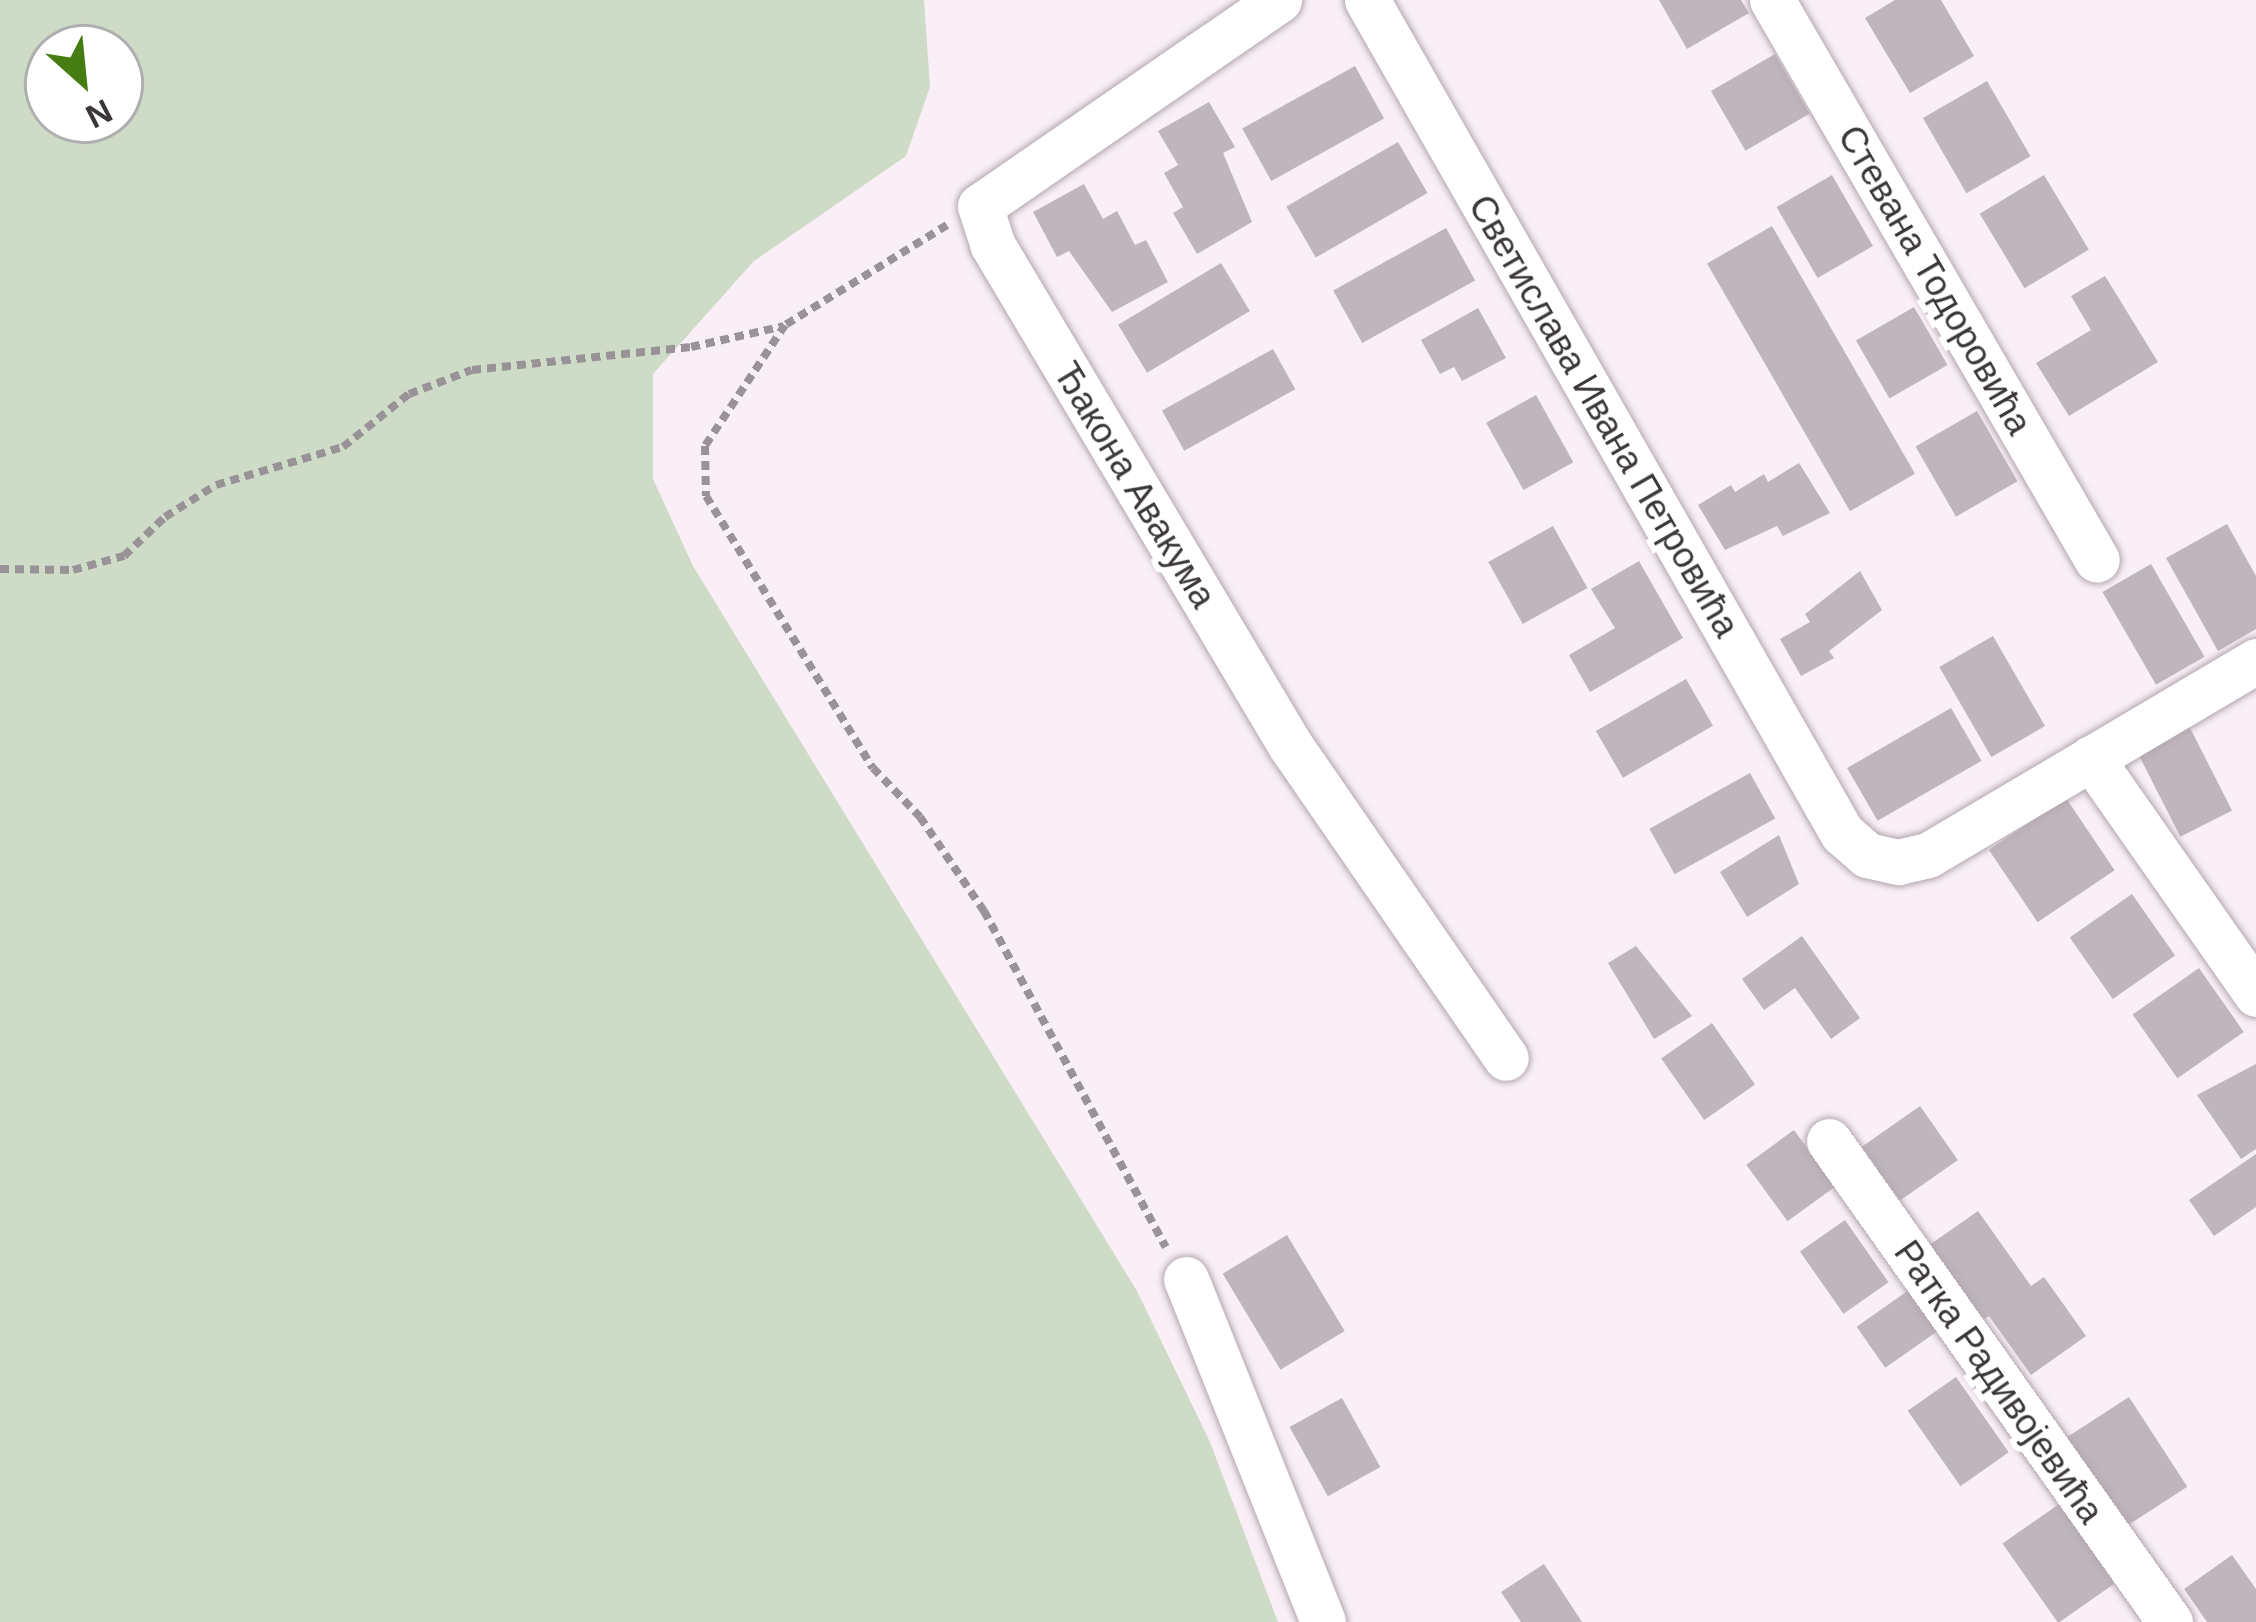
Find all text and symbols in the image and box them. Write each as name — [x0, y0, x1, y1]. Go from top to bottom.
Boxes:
north arrow — [24, 24, 144, 144]
text: N — [80, 92, 118, 136]
street label: Стевана Тодоровића — [1829, 118, 2041, 442]
street label: Светислава Ивана Петровића — [1460, 187, 1748, 645]
street label: Ђакона Авакума — [1045, 355, 1225, 615]
street label: Ратка Радивојевића — [1885, 1232, 2113, 1532]

